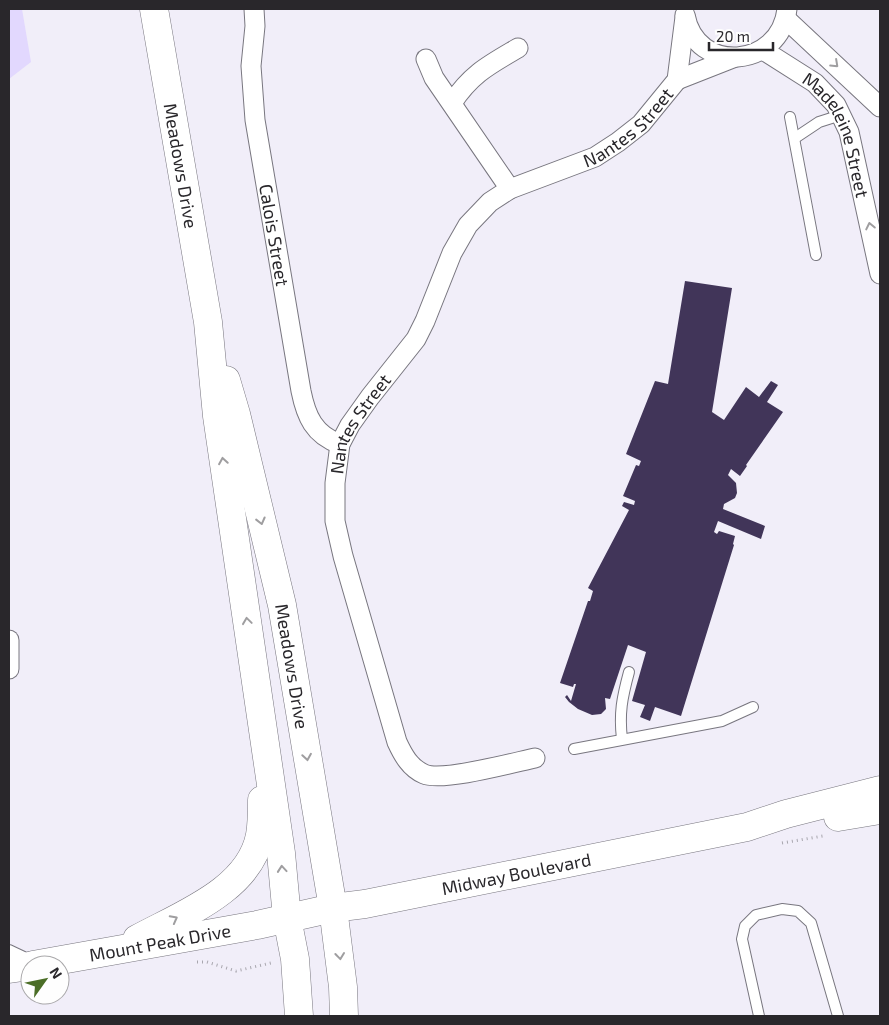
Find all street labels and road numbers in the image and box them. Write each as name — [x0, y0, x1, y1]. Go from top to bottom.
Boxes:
street label: Madeleine Street — [799, 67, 874, 200]
street label: Nantes Street — [580, 83, 677, 172]
street label: Meadows Drive — [159, 101, 203, 230]
street label: Calois Street — [255, 182, 294, 288]
street label: Nantes Street — [325, 369, 395, 475]
street label: Meadows Drive — [271, 602, 314, 730]
street label: Midway Boulevard — [440, 848, 593, 899]
street label: Mount Peak Drive — [87, 919, 233, 966]

